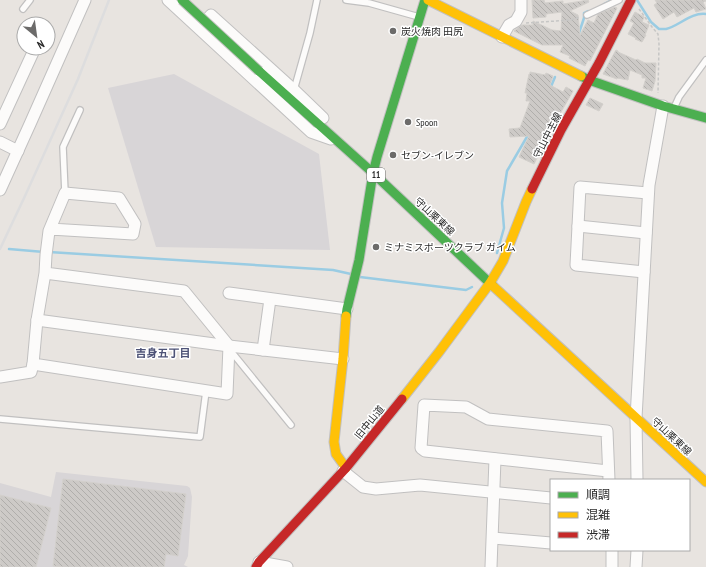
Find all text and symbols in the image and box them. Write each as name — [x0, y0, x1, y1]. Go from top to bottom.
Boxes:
north arrow — [16, 16, 56, 56]
place label: 炭火焼肉 田尻 — [401, 25, 463, 38]
marker: 炭火焼肉 田尻 — [388, 26, 398, 36]
text: N — [35, 37, 47, 52]
street label: 守山中主線 — [530, 110, 565, 160]
place label: Spoon — [416, 116, 438, 129]
marker: Spoon — [403, 117, 413, 127]
place label: セブン-イレブン — [401, 149, 474, 162]
marker: セブン-イレブン — [388, 150, 398, 160]
road number: 11 — [367, 168, 385, 182]
street label: 守山栗東線 — [412, 195, 457, 238]
place label: ミナミスポーツクラブ ガイム — [384, 241, 516, 254]
marker: ミナミスポーツクラブ ガイム — [371, 242, 381, 252]
district label: 吉身五丁目 — [136, 346, 191, 360]
street label: 旧中山道 — [352, 403, 387, 442]
street label: 守山栗東線 — [649, 415, 694, 458]
legend — [550, 479, 690, 551]
text: 順調 — [586, 487, 610, 502]
text: 混雑 — [586, 507, 610, 522]
text: 渋滞 — [586, 527, 610, 542]

